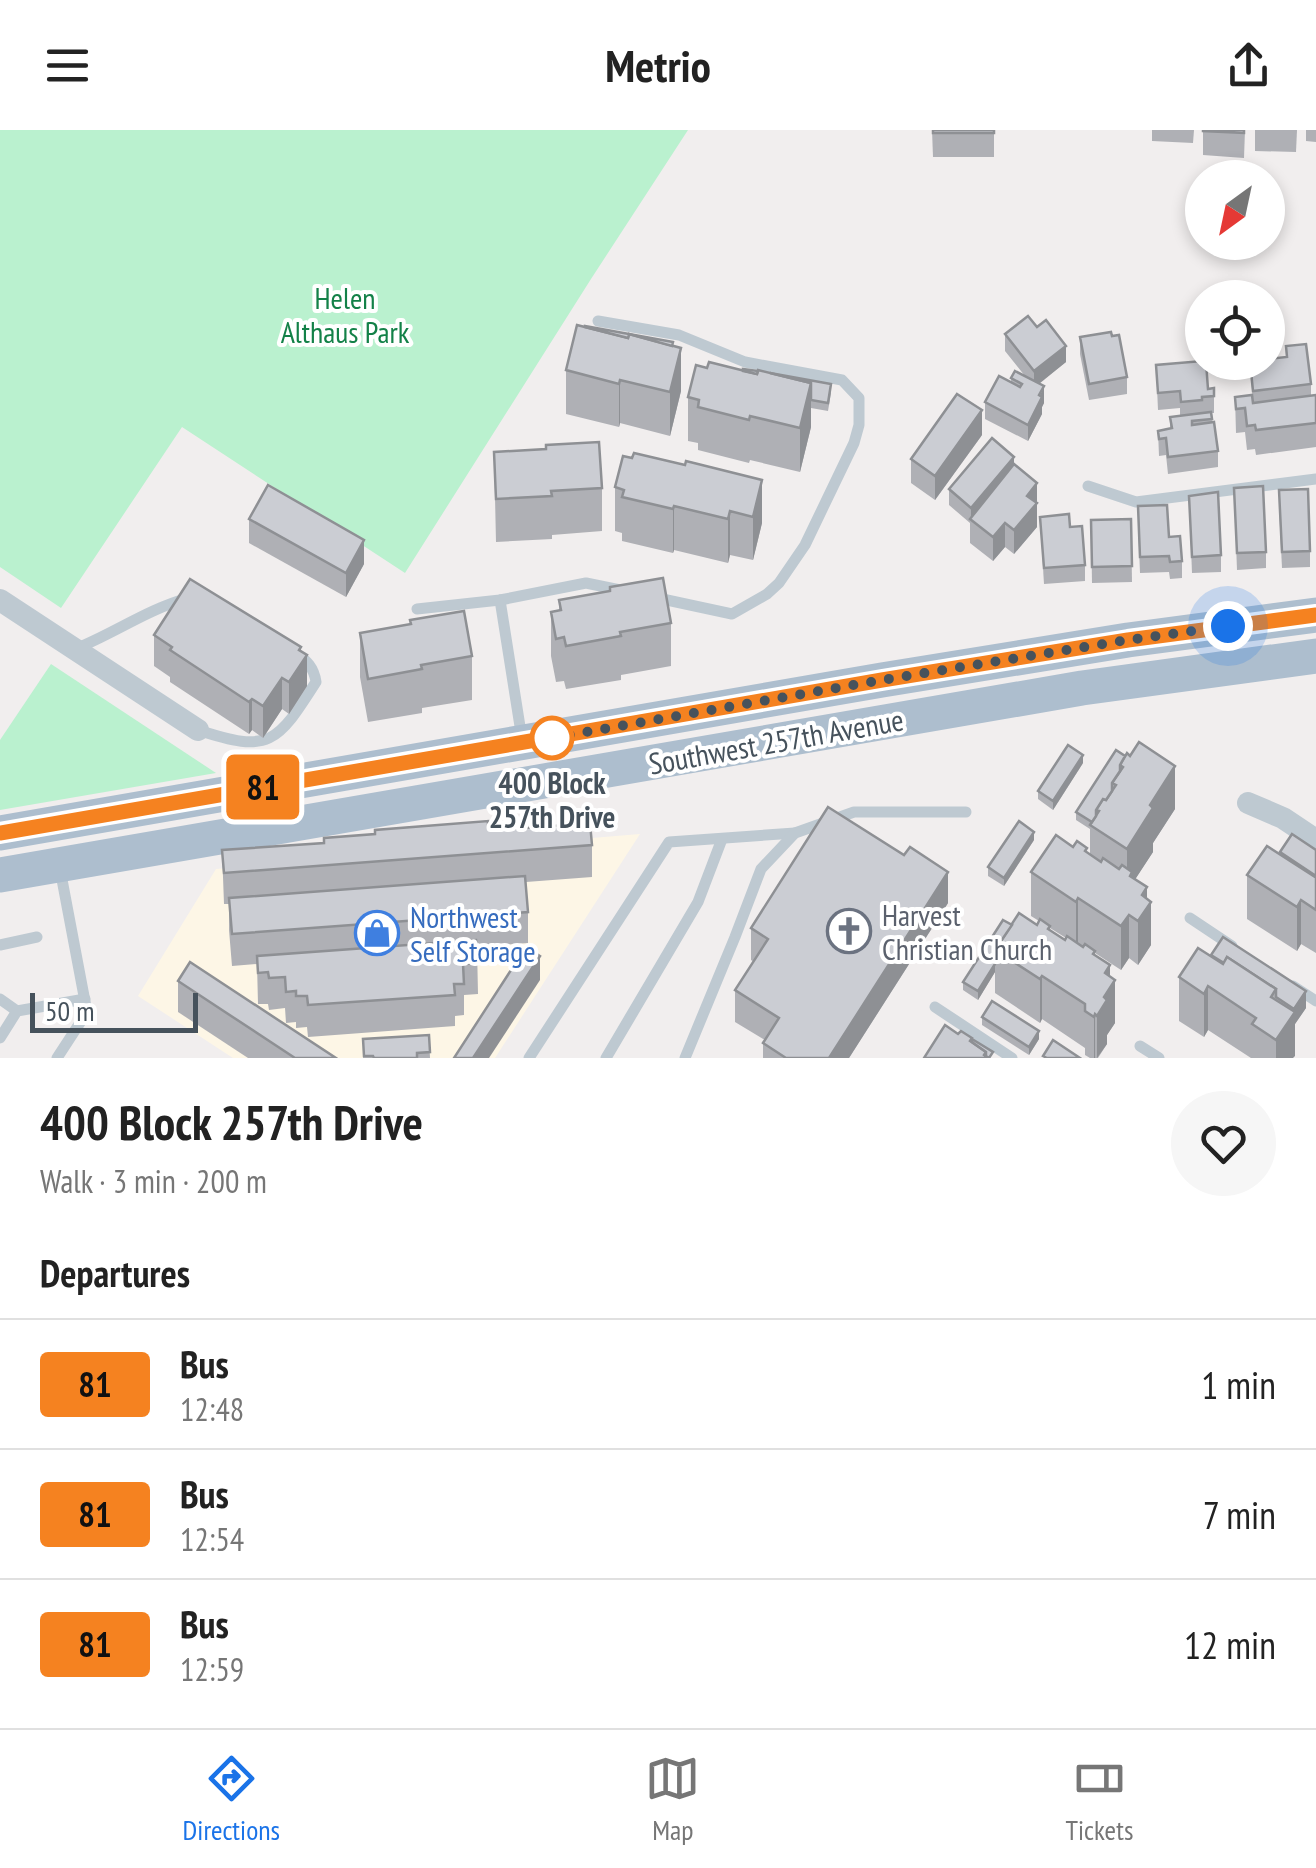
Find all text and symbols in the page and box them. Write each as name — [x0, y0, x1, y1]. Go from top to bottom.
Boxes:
text: Metrio — [605, 36, 711, 94]
icon: menu — [40, 38, 95, 93]
icon: share — [1221, 38, 1276, 93]
north arrow — [1185, 160, 1285, 260]
map controls — [1185, 160, 1285, 380]
park label: Helen Althaus Park — [281, 278, 410, 351]
button: locate — [1185, 280, 1285, 380]
your location — [1203, 601, 1253, 651]
street label: Southwest 257th Avenue — [646, 699, 906, 783]
marker: 400 Block 257th Drive — [531, 717, 573, 759]
line badge: 81 — [218, 754, 308, 820]
place label: 400 Block 257th Drive — [489, 763, 615, 836]
text: 81 — [246, 764, 280, 810]
place label: Harvest Christian Church — [882, 895, 1052, 968]
place label: Northwest Self Storage — [410, 897, 536, 970]
church icon: Harvest Christian Church — [826, 908, 872, 954]
shop icon: Northwest Self Storage — [354, 910, 400, 956]
scale bar — [30, 988, 198, 1033]
text: 50 m — [45, 992, 94, 1029]
text: 400 Block 257th Drive — [40, 1091, 423, 1153]
button: heart — [1171, 1091, 1276, 1196]
text: Walk · 3 min · 200 m — [40, 1160, 267, 1202]
text: Departures — [40, 1248, 190, 1297]
text: Bus — [180, 1339, 229, 1388]
text: 1 min — [1201, 1360, 1276, 1409]
text: 81 — [78, 1361, 112, 1407]
text: 12:48 — [180, 1388, 244, 1430]
text: Bus — [180, 1469, 229, 1518]
text: 7 min — [1203, 1490, 1276, 1539]
text: 81 — [78, 1491, 112, 1537]
text: 12:54 — [180, 1518, 244, 1560]
text: Bus — [180, 1599, 229, 1648]
text: 12 min — [1184, 1620, 1276, 1669]
text: 81 — [78, 1621, 112, 1667]
text: 12:59 — [180, 1648, 244, 1690]
tab: Directions — [183, 1751, 280, 1848]
tab: Map — [645, 1751, 700, 1848]
tab: Tickets — [1065, 1751, 1133, 1848]

